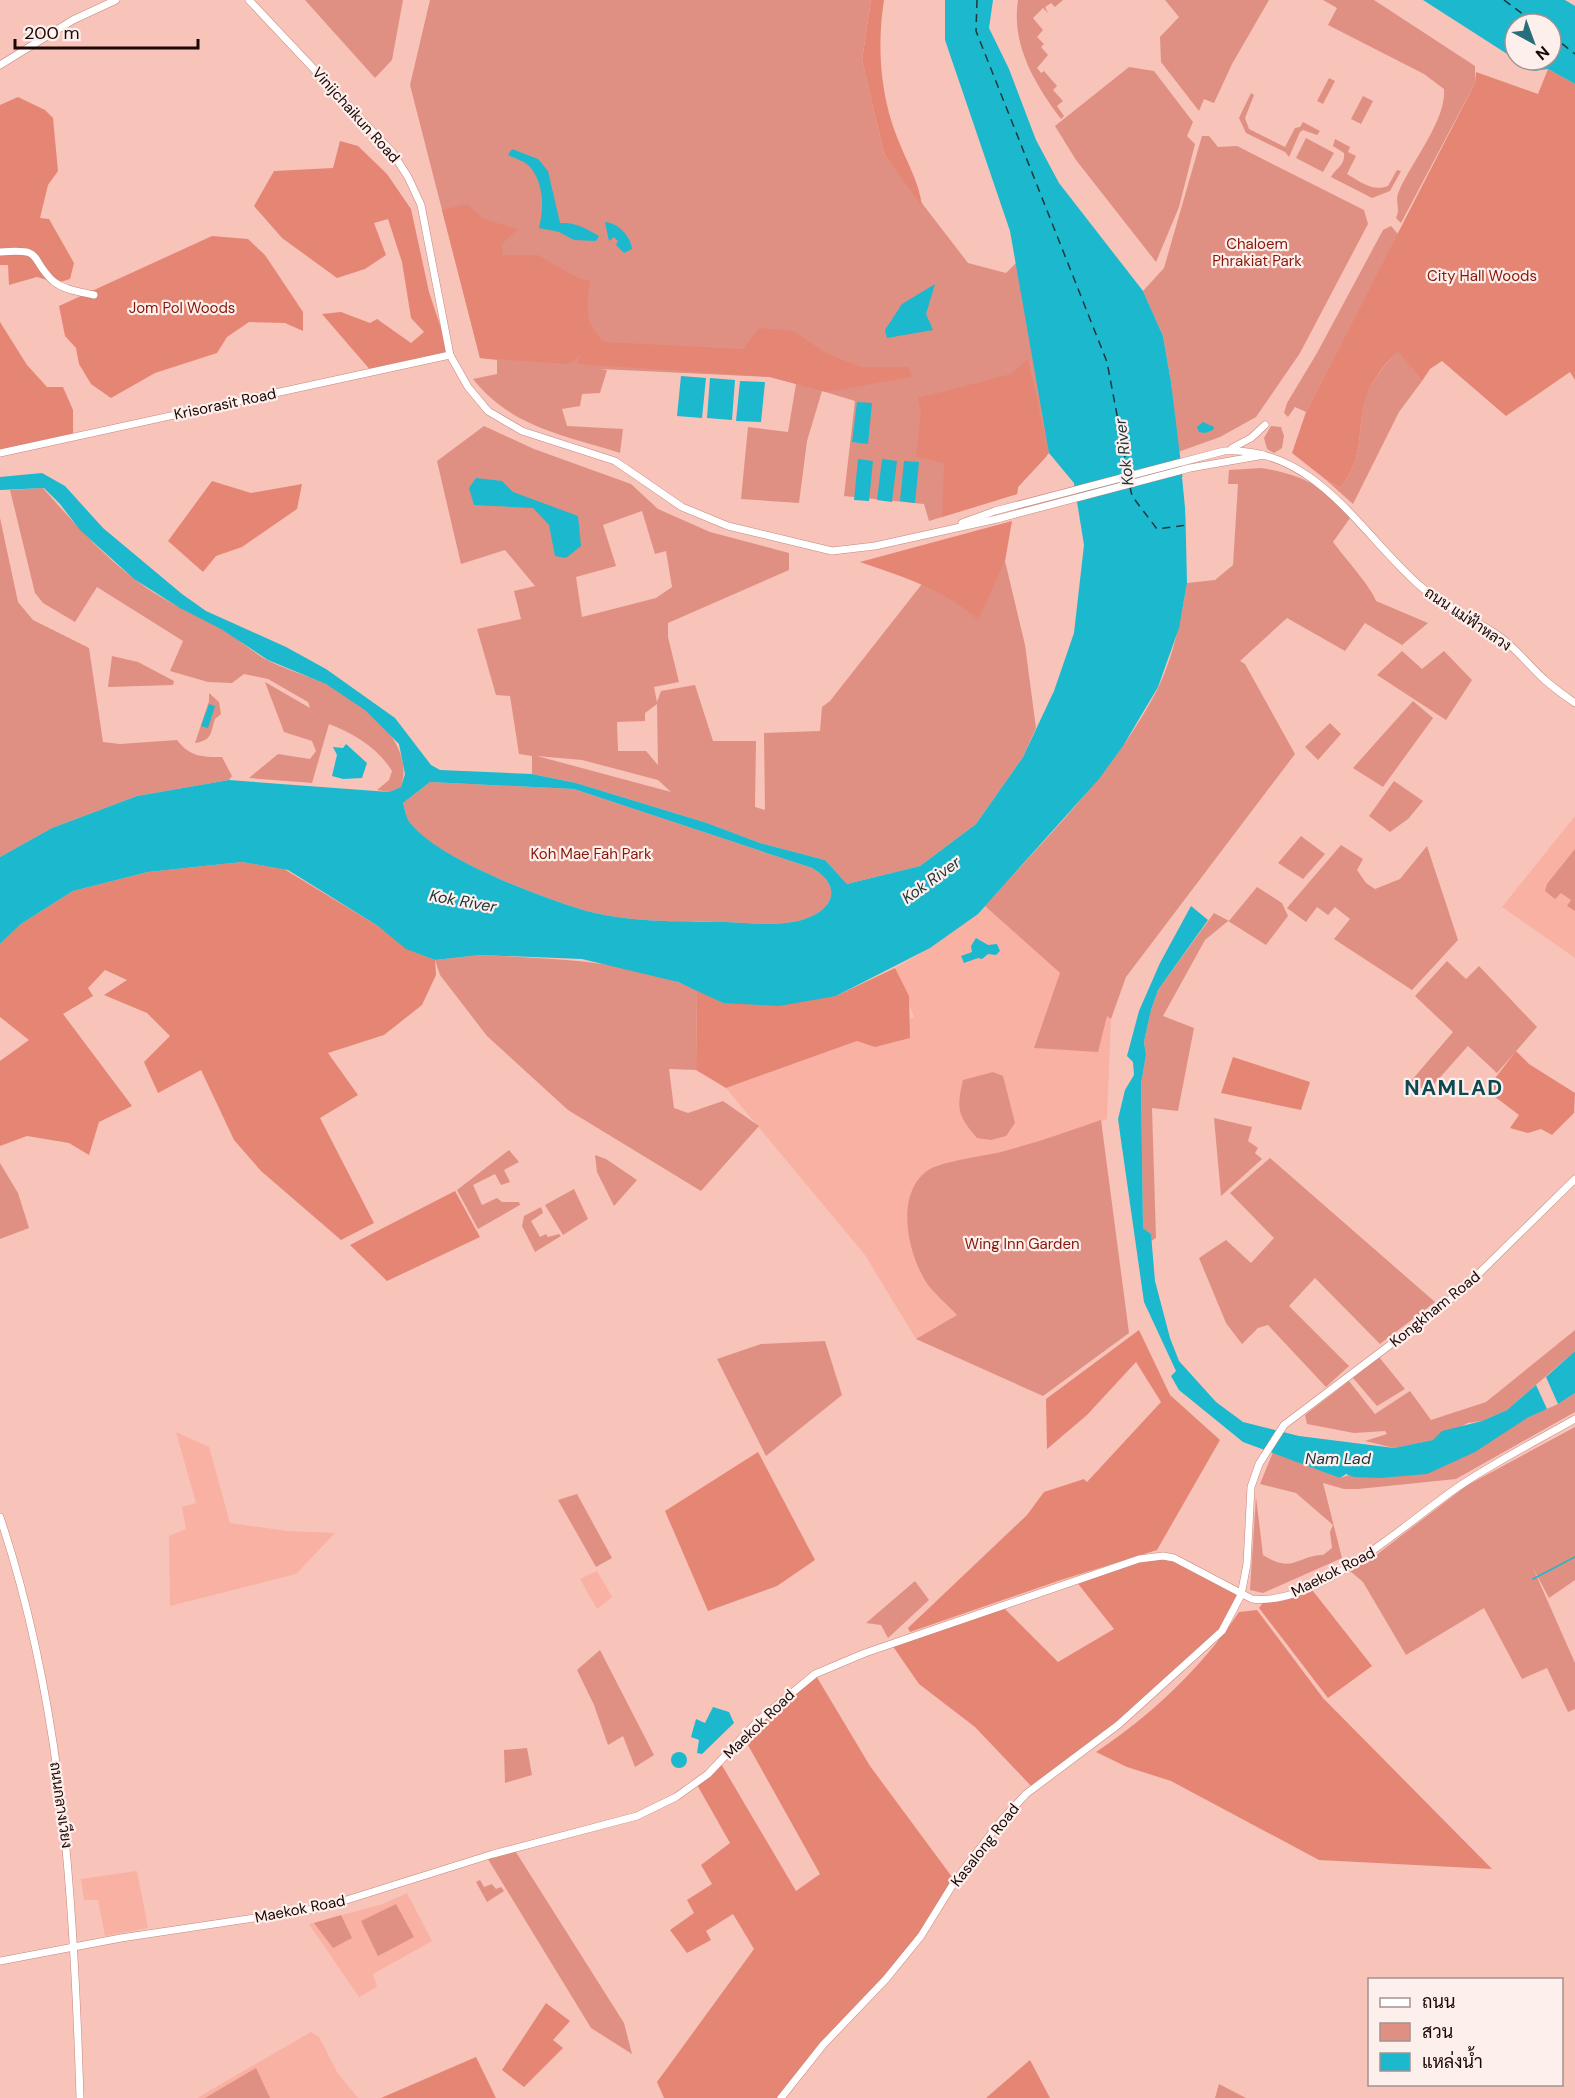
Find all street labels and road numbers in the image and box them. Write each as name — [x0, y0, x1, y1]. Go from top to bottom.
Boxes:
street label: Vinijchaikun Road — [308, 63, 404, 167]
street label: Krisorasit Road — [172, 383, 278, 425]
street label: ถนน แม่ฟ้าหลวง — [1421, 583, 1515, 655]
street label: Kongkham Road — [1386, 1266, 1484, 1352]
street label: Maekok Road — [1288, 1542, 1378, 1602]
street label: Maekok Road — [719, 1685, 799, 1763]
street label: ถนนกลางเวียง — [45, 1761, 77, 1849]
street label: Kasalong Road — [946, 1799, 1024, 1891]
street label: Maekok Road — [253, 1890, 347, 1928]

